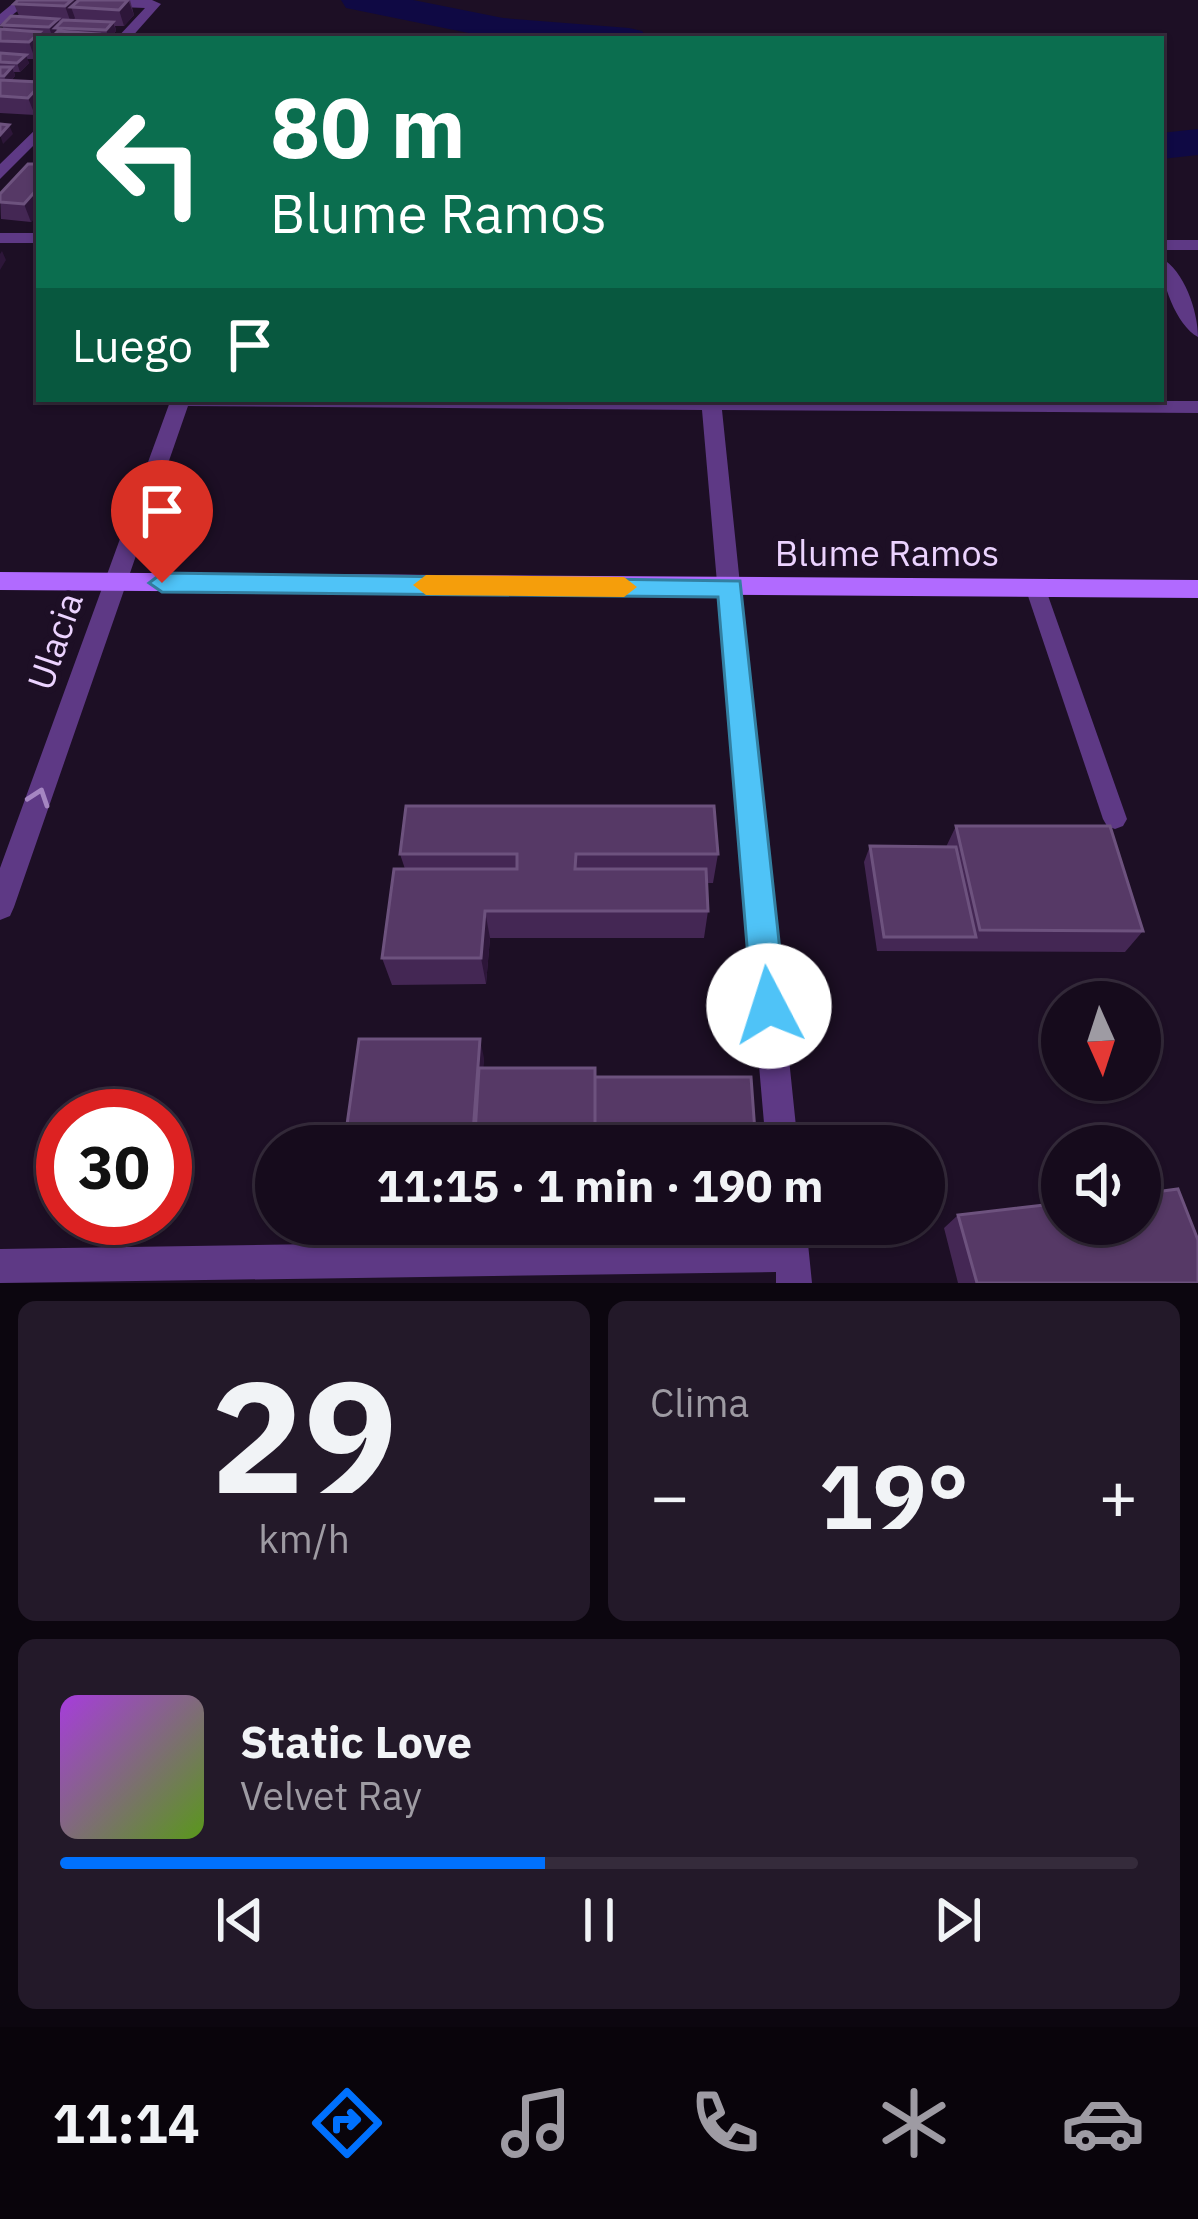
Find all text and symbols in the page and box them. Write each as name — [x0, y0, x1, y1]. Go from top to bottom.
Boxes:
text: 80 m — [270, 72, 466, 181]
icon: left — [72, 84, 228, 240]
text: Blume Ramos — [270, 178, 607, 248]
icon: arrive — [217, 312, 283, 378]
text: Luego — [72, 316, 193, 374]
pin — [111, 460, 213, 583]
icon: arrive — [129, 478, 195, 544]
street label: Blume Ramos — [775, 529, 999, 576]
street label: Ulacia — [16, 586, 93, 696]
one-way arrow — [25, 788, 49, 809]
position arrow — [706, 943, 832, 1069]
north arrow — [1041, 981, 1161, 1101]
map controls — [1041, 981, 1161, 1245]
speed limit sign: 30 — [36, 1089, 192, 1245]
button: sound — [1041, 1125, 1161, 1245]
text: 11:15 · 1 min · 190 m — [377, 1156, 823, 1214]
text: 29 — [210, 1333, 398, 1536]
text: Clima — [650, 1377, 749, 1428]
text: 19° — [819, 1437, 969, 1554]
text: − — [650, 1452, 690, 1538]
text: + — [1098, 1452, 1138, 1538]
text: km/h — [258, 1513, 350, 1564]
text: Static Love — [240, 1712, 472, 1770]
text: Velvet Ray — [240, 1770, 422, 1821]
icon: previous — [207, 1887, 273, 1953]
icon: pause — [566, 1887, 632, 1953]
icon: next — [925, 1887, 991, 1953]
icon: directions — [305, 2081, 389, 2165]
icon: music — [494, 2081, 578, 2165]
icon: phone — [683, 2081, 767, 2165]
icon: climate — [872, 2081, 956, 2165]
icon: car — [1061, 2081, 1145, 2165]
text: 11:14 — [53, 2088, 200, 2158]

